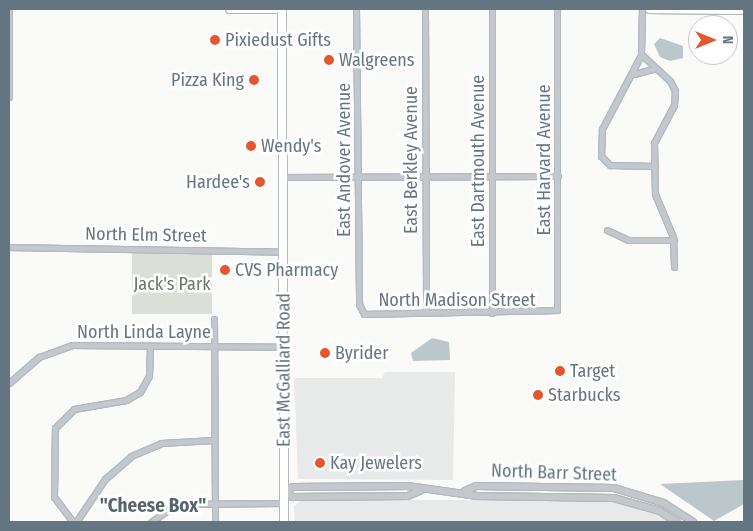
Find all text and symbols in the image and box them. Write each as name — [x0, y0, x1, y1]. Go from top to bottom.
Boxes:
north arrow — [688, 15, 738, 65]
place label: Pixiedust Gifts — [225, 29, 331, 51]
marker: Pixiedust Gifts — [209, 34, 221, 46]
text: N — [719, 36, 736, 44]
place label: Walgreens — [339, 49, 415, 71]
marker: Walgreens — [323, 54, 335, 66]
place label: Pizza King — [171, 69, 244, 91]
marker: Pizza King — [248, 74, 260, 86]
street label: East Dartmouth Avenue — [467, 75, 489, 247]
street label: East Andover Avenue — [333, 83, 355, 237]
street label: East Harvard Avenue — [533, 84, 555, 236]
street label: East Berkley Avenue — [400, 86, 422, 234]
place label: Wendy's — [261, 135, 321, 157]
marker: Wendy's — [245, 140, 257, 152]
place label: Hardee's — [186, 171, 250, 193]
marker: Hardee's — [254, 176, 266, 188]
street label: North Elm Street — [85, 223, 207, 247]
place label: CVS Pharmacy — [235, 259, 338, 281]
marker: CVS Pharmacy — [219, 264, 231, 276]
park label: Jack's Park — [133, 273, 211, 295]
street label: North Madison Street — [378, 289, 536, 311]
street label: East McGalliard Road — [273, 293, 295, 447]
street label: North Linda Layne — [77, 321, 211, 343]
place label: Byrider — [335, 342, 389, 364]
marker: Byrider — [319, 347, 331, 359]
place label: Target — [570, 360, 615, 382]
marker: Target — [554, 365, 566, 377]
place label: Starbucks — [548, 384, 620, 406]
marker: Starbucks — [532, 389, 544, 401]
place label: Kay Jewelers — [330, 452, 422, 474]
marker: Kay Jewelers — [314, 457, 326, 469]
street label: North Barr Street — [491, 460, 617, 486]
district label: "Cheese Box" — [100, 495, 206, 517]

